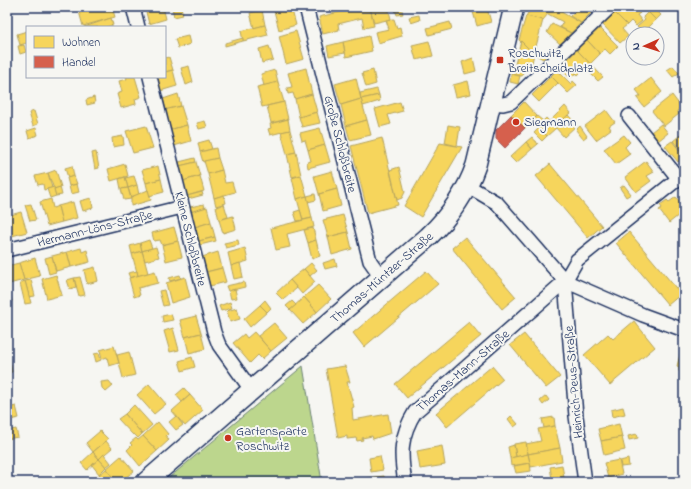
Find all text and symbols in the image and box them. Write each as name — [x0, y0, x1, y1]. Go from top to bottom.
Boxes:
legend — [26, 26, 166, 78]
north arrow — [625, 26, 665, 66]
text: Wohnen — [62, 34, 100, 52]
text: N — [628, 42, 644, 51]
place label: Roschwitz, Breitscheidplatz — [507, 44, 594, 78]
text: Handel — [62, 54, 96, 72]
marker: Roschwitz, Breitscheidplatz — [495, 55, 505, 65]
street label: Große Schloßbreite — [319, 94, 361, 195]
place label: Siegmann — [524, 113, 576, 133]
marker: Siegmann — [511, 117, 521, 127]
street label: Kleine Schloßbreite — [169, 190, 211, 289]
street label: Hermann-Löns-Straße — [35, 205, 155, 253]
street label: Thomas-Müntzer-Straße — [326, 228, 438, 328]
street label: Thomas-Mann-Straße — [412, 325, 514, 417]
street label: Heinrich-Peus-Straße — [560, 325, 588, 439]
place label: Gartensparte Roschwitz — [236, 422, 307, 456]
marker: Gartensparte Roschwitz — [223, 433, 233, 443]

